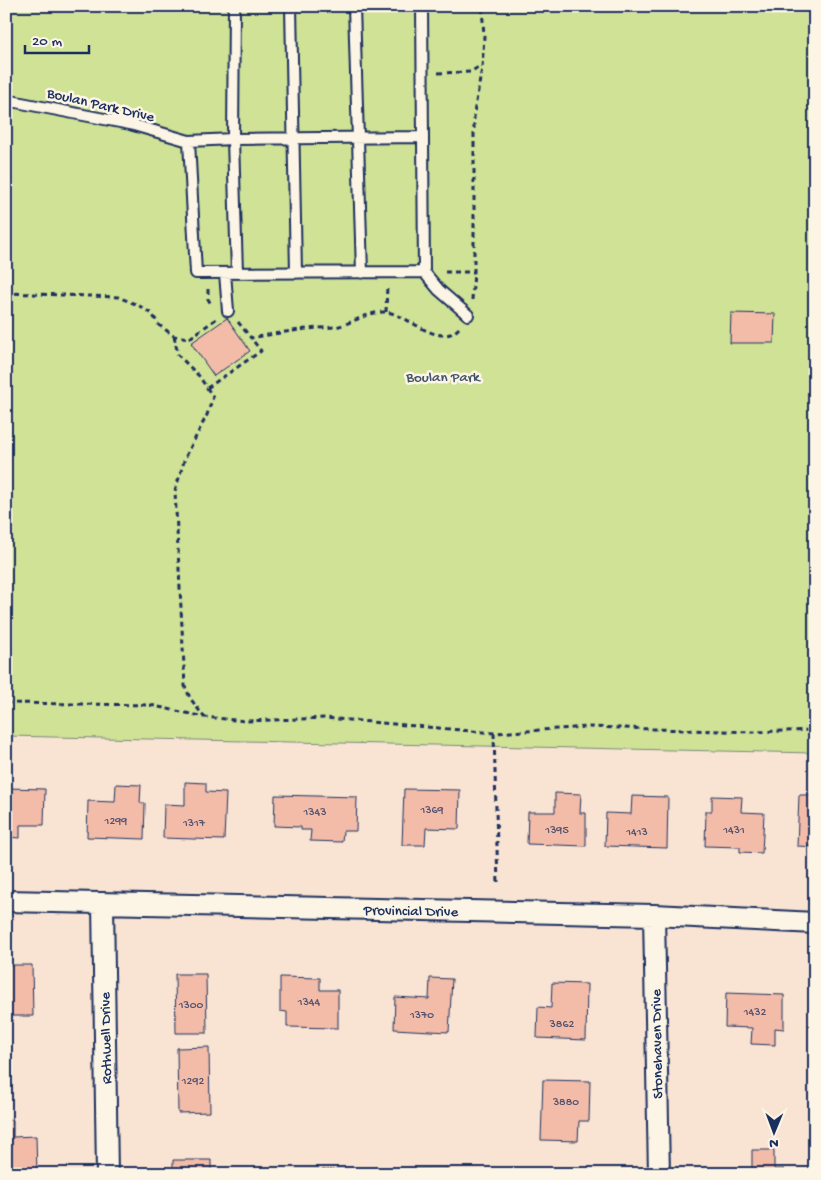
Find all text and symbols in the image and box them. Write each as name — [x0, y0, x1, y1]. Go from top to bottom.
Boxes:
scale bar — [25, 22, 89, 54]
text: 20 m — [32, 33, 62, 51]
street label: Boulan Park Drive — [44, 85, 156, 127]
park label: Boulan Park — [405, 369, 481, 387]
house number: 1369 — [419, 804, 444, 818]
house number: 1343 — [303, 806, 326, 820]
house number: 1299 — [104, 815, 127, 829]
house number: 1317 — [182, 817, 206, 831]
house number: 1395 — [544, 824, 569, 838]
house number: 1431 — [722, 824, 745, 838]
house number: 1413 — [625, 826, 648, 840]
street label: Provincial Drive — [363, 902, 459, 922]
street label: Stonehaven Drive — [648, 989, 668, 1099]
street label: Rothwell Drive — [97, 992, 117, 1084]
house number: 1344 — [297, 996, 321, 1010]
house number: 1300 — [178, 999, 204, 1013]
house number: 1432 — [743, 1006, 766, 1020]
house number: 1370 — [409, 1009, 434, 1023]
house number: 3862 — [549, 1018, 574, 1032]
house number: 1292 — [181, 1075, 204, 1089]
house number: 3880 — [552, 1096, 579, 1110]
north arrow — [748, 1108, 798, 1158]
text: N — [769, 1134, 779, 1151]

